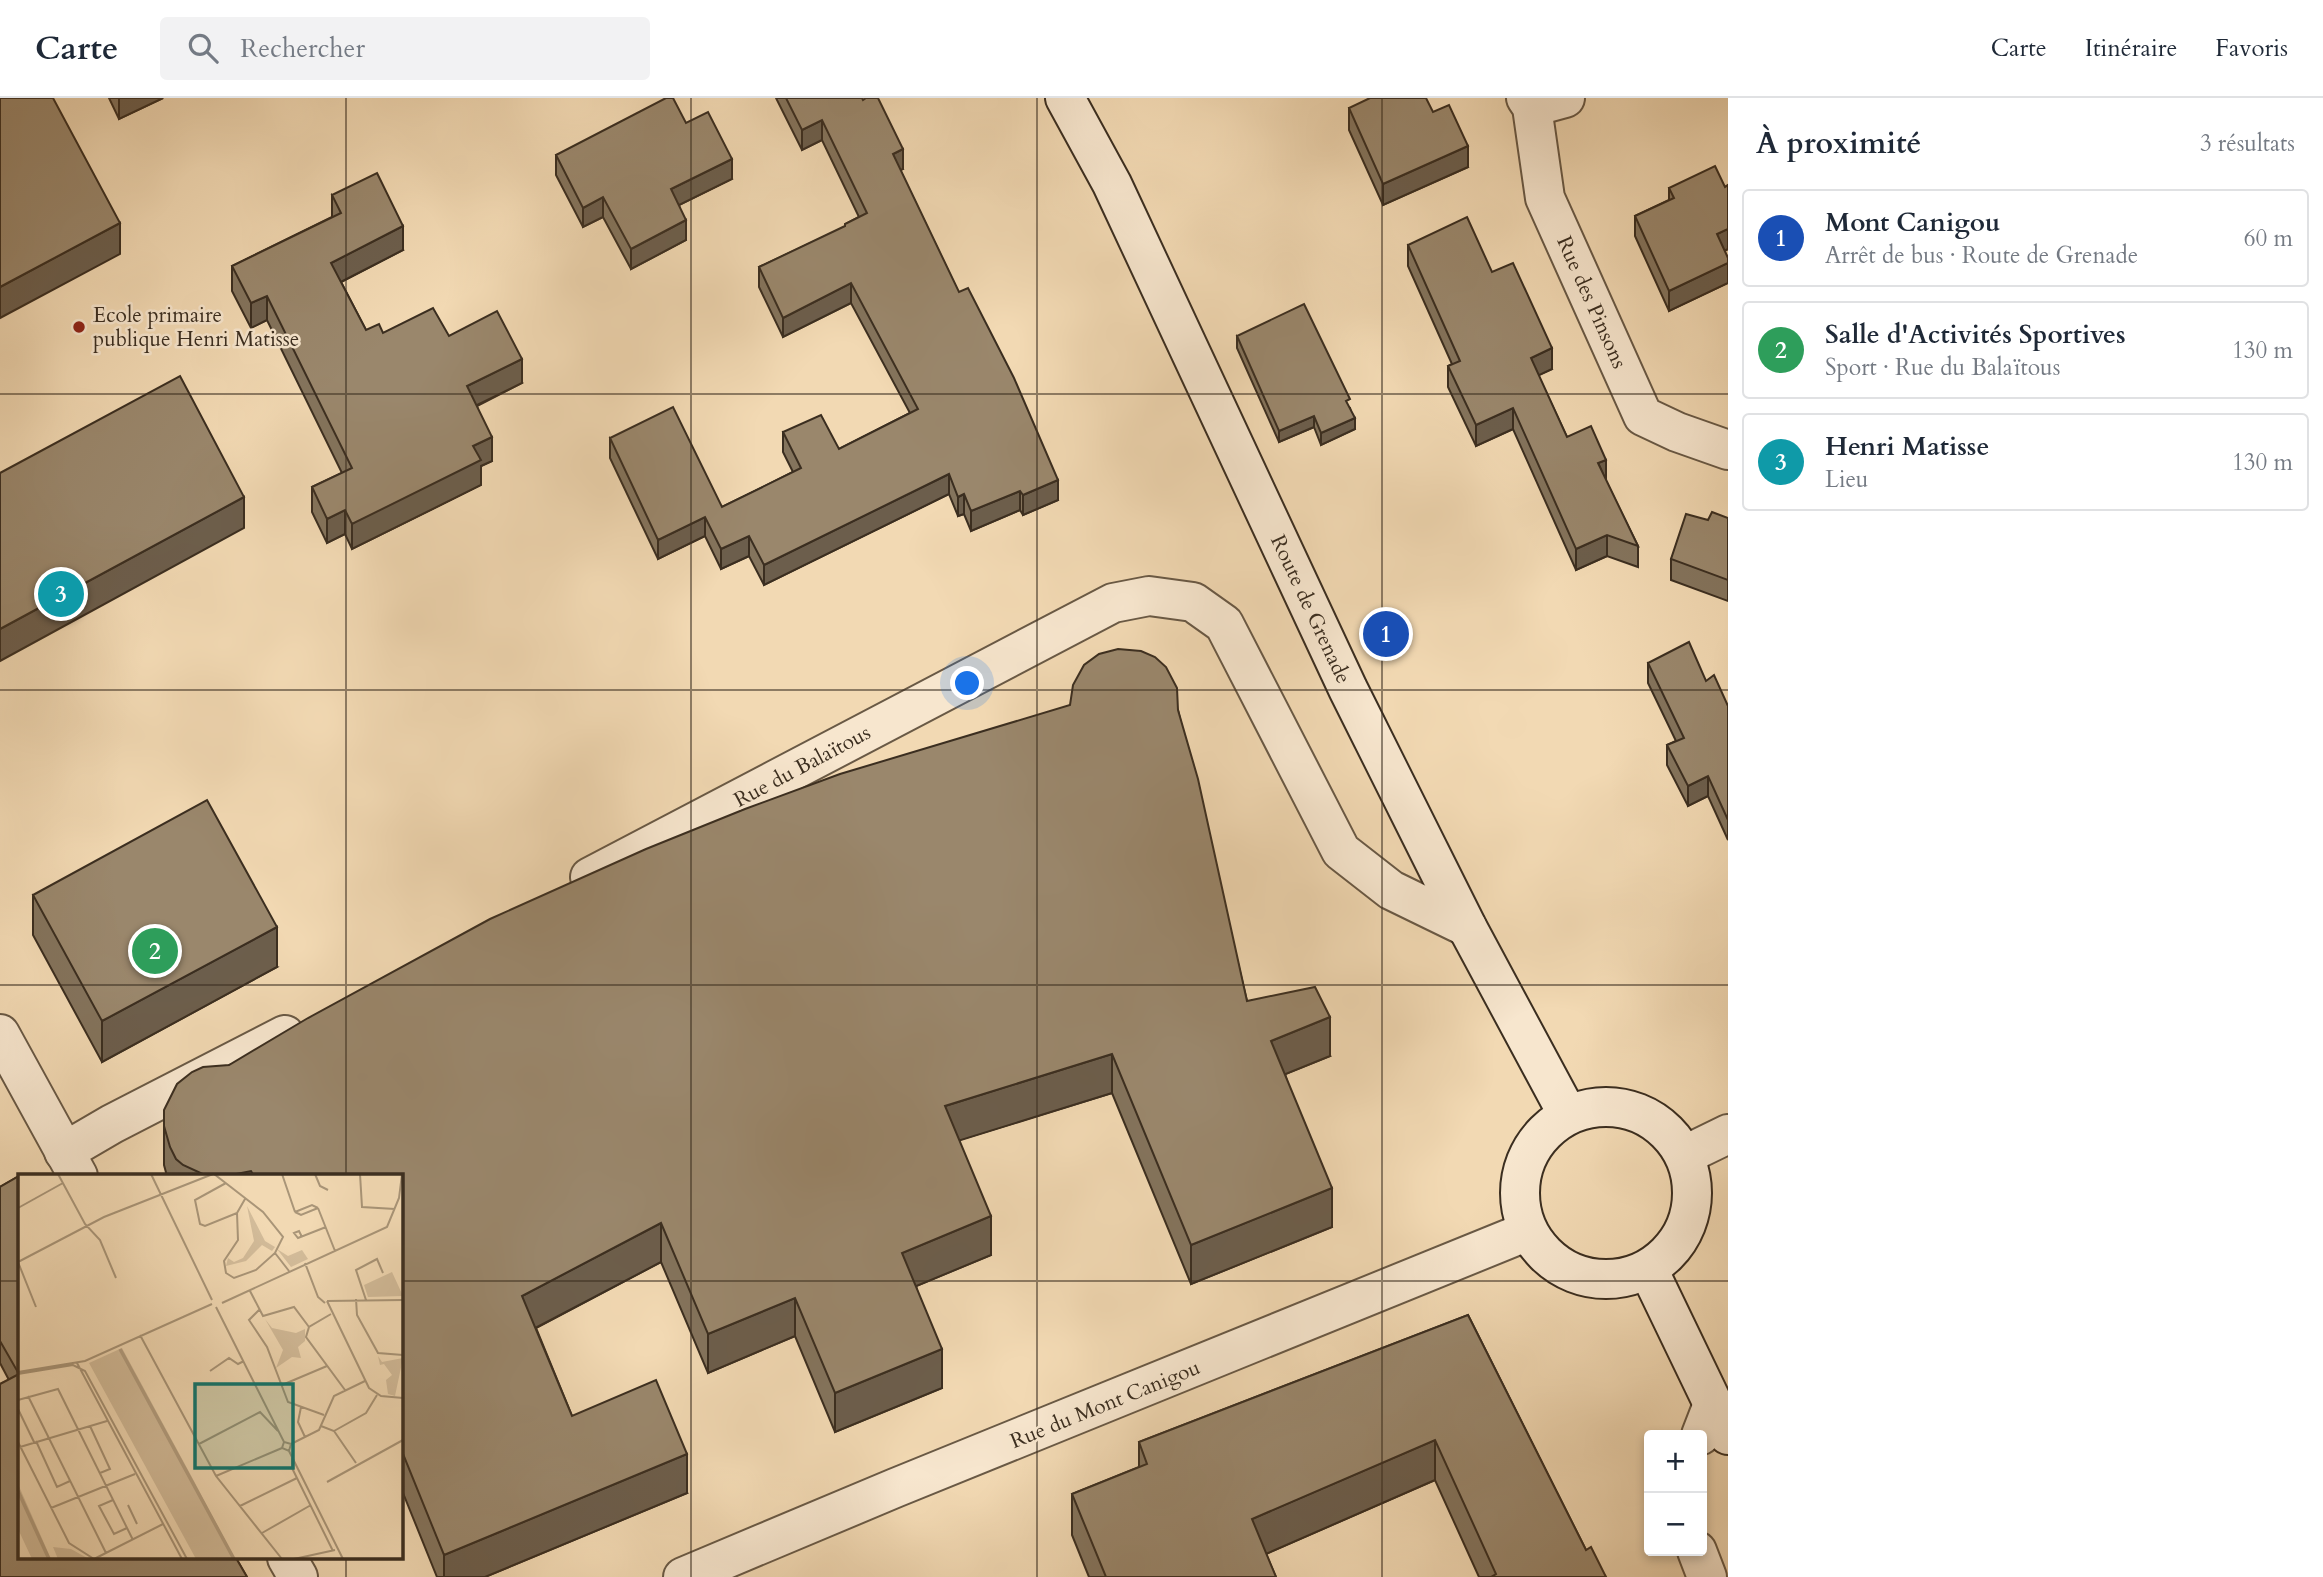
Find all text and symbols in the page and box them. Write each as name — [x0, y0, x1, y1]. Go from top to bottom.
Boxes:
search box — [160, 17, 650, 80]
text: Carte — [35, 26, 118, 71]
icon: search — [184, 29, 222, 67]
text: Rechercher — [240, 31, 365, 66]
text: Carte — [1991, 32, 2047, 65]
text: Itinéraire — [2085, 32, 2177, 65]
text: Favoris — [2215, 32, 2288, 65]
text: À proximité — [1756, 123, 1921, 164]
text: 3 résultats — [2200, 128, 2295, 159]
text: Mont Canigou — [1825, 205, 2000, 240]
text: 1 — [1775, 223, 1787, 254]
text: 60 m — [2244, 223, 2293, 254]
street label: Rue des Pinsons — [1549, 231, 1634, 373]
text: Arrêt de bus · Route de Grenade — [1825, 240, 2138, 271]
place label: Ecole primaire publique Henri Matisse — [93, 301, 299, 354]
text: Salle d'Activités Sportives — [1825, 317, 2126, 352]
marker: Ecole primaire publique Henri Matisse — [71, 319, 87, 335]
text: 2 — [1775, 335, 1787, 366]
text: 130 m — [2232, 335, 2293, 366]
text: Sport · Rue du Balaïtous — [1825, 352, 2060, 383]
text: Henri Matisse — [1825, 429, 1989, 464]
text: 3 — [1775, 447, 1787, 478]
text: 130 m — [2232, 447, 2293, 478]
text: Lieu — [1825, 464, 1868, 495]
street label: Route de Grenade — [1263, 530, 1358, 688]
pin: 3 — [38, 568, 84, 620]
pin: 1 — [1363, 608, 1409, 660]
your location — [950, 666, 984, 700]
street label: Rue du Balaïtous — [729, 718, 876, 815]
pin: 2 — [132, 925, 178, 977]
inset map — [18, 1174, 402, 1560]
street label: Rue du Mont Canigou — [1006, 1353, 1205, 1456]
map controls — [1644, 1430, 1707, 1556]
button: + — [1644, 1430, 1707, 1493]
button: − — [1644, 1493, 1707, 1556]

